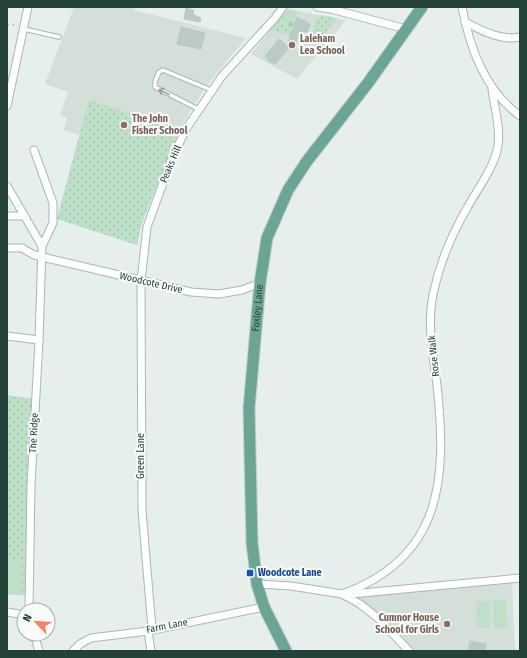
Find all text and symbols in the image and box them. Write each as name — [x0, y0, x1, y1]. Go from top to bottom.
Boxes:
place label: Laleham Lea School — [300, 33, 345, 57]
marker: Laleham Lea School — [287, 40, 297, 50]
one-way arrow — [158, 88, 170, 95]
place label: The John Fisher School — [132, 113, 188, 137]
marker: The John Fisher School — [119, 120, 129, 130]
street label: Peaks Hill — [158, 143, 184, 185]
street label: Woodcote Drive — [118, 270, 184, 296]
street label: Foxley Lane — [250, 284, 266, 332]
street label: Rose Walk — [426, 334, 442, 377]
street label: The Ridge — [27, 413, 41, 453]
street label: Green Lane — [135, 433, 147, 479]
place label: Woodcote Lane — [258, 567, 322, 579]
marker: Woodcote Lane — [245, 568, 255, 578]
north arrow — [16, 602, 56, 642]
text: N — [20, 612, 35, 624]
place label: Cumnor House School for Girls — [375, 612, 440, 636]
street label: Farm Lane — [145, 616, 189, 636]
marker: Cumnor House School for Girls — [442, 619, 452, 629]

